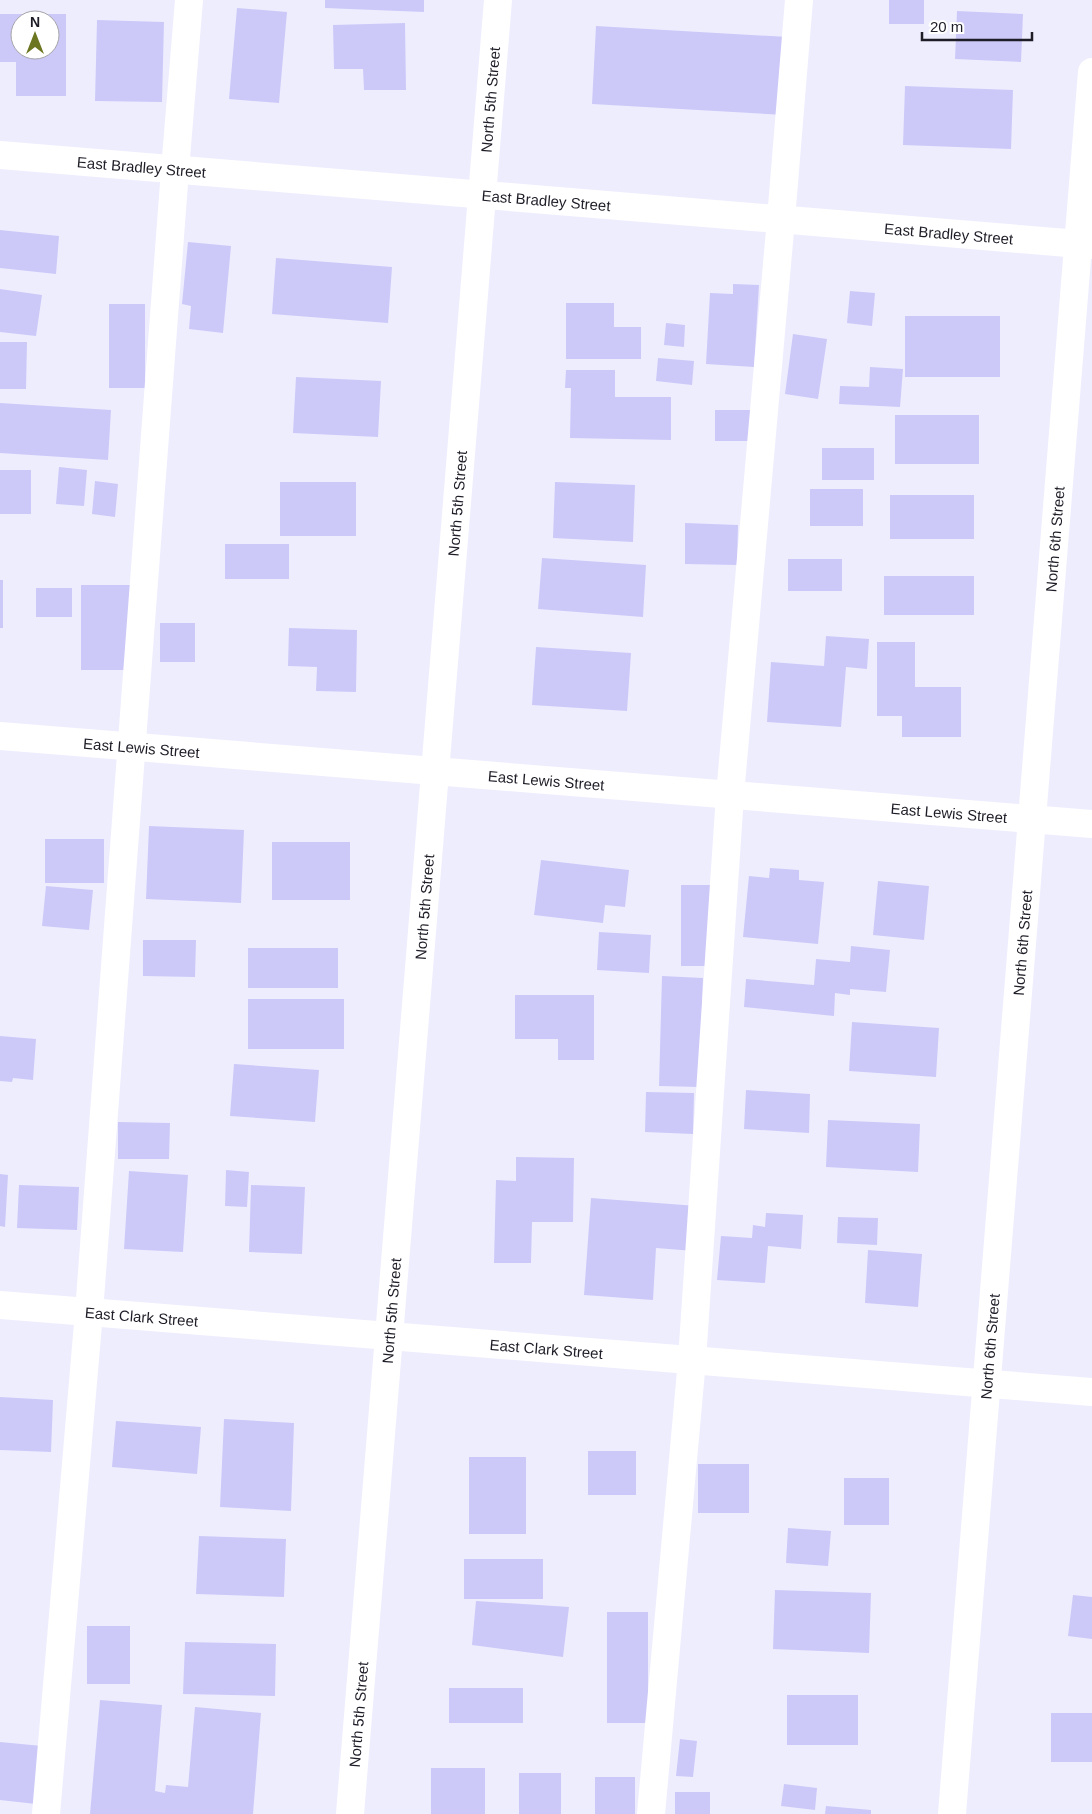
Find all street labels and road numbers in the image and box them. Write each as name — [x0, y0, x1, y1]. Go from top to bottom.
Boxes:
street label: North 5th Street — [477, 45, 503, 153]
street label: East Bradley Street — [76, 153, 207, 181]
street label: East Bradley Street — [481, 186, 612, 214]
street label: East Bradley Street — [884, 219, 1015, 247]
street label: North 5th Street — [444, 449, 470, 557]
street label: North 6th Street — [1042, 485, 1067, 593]
street label: East Lewis Street — [83, 734, 201, 761]
street label: East Lewis Street — [487, 767, 606, 793]
street label: East Lewis Street — [890, 799, 1009, 826]
street label: North 5th Street — [411, 853, 437, 961]
street label: North 6th Street — [1009, 888, 1035, 996]
street label: North 5th Street — [378, 1256, 404, 1364]
street label: North 6th Street — [977, 1292, 1002, 1400]
street label: East Clark Street — [84, 1303, 200, 1329]
street label: East Clark Street — [489, 1336, 604, 1362]
street label: North 5th Street — [345, 1660, 371, 1768]

